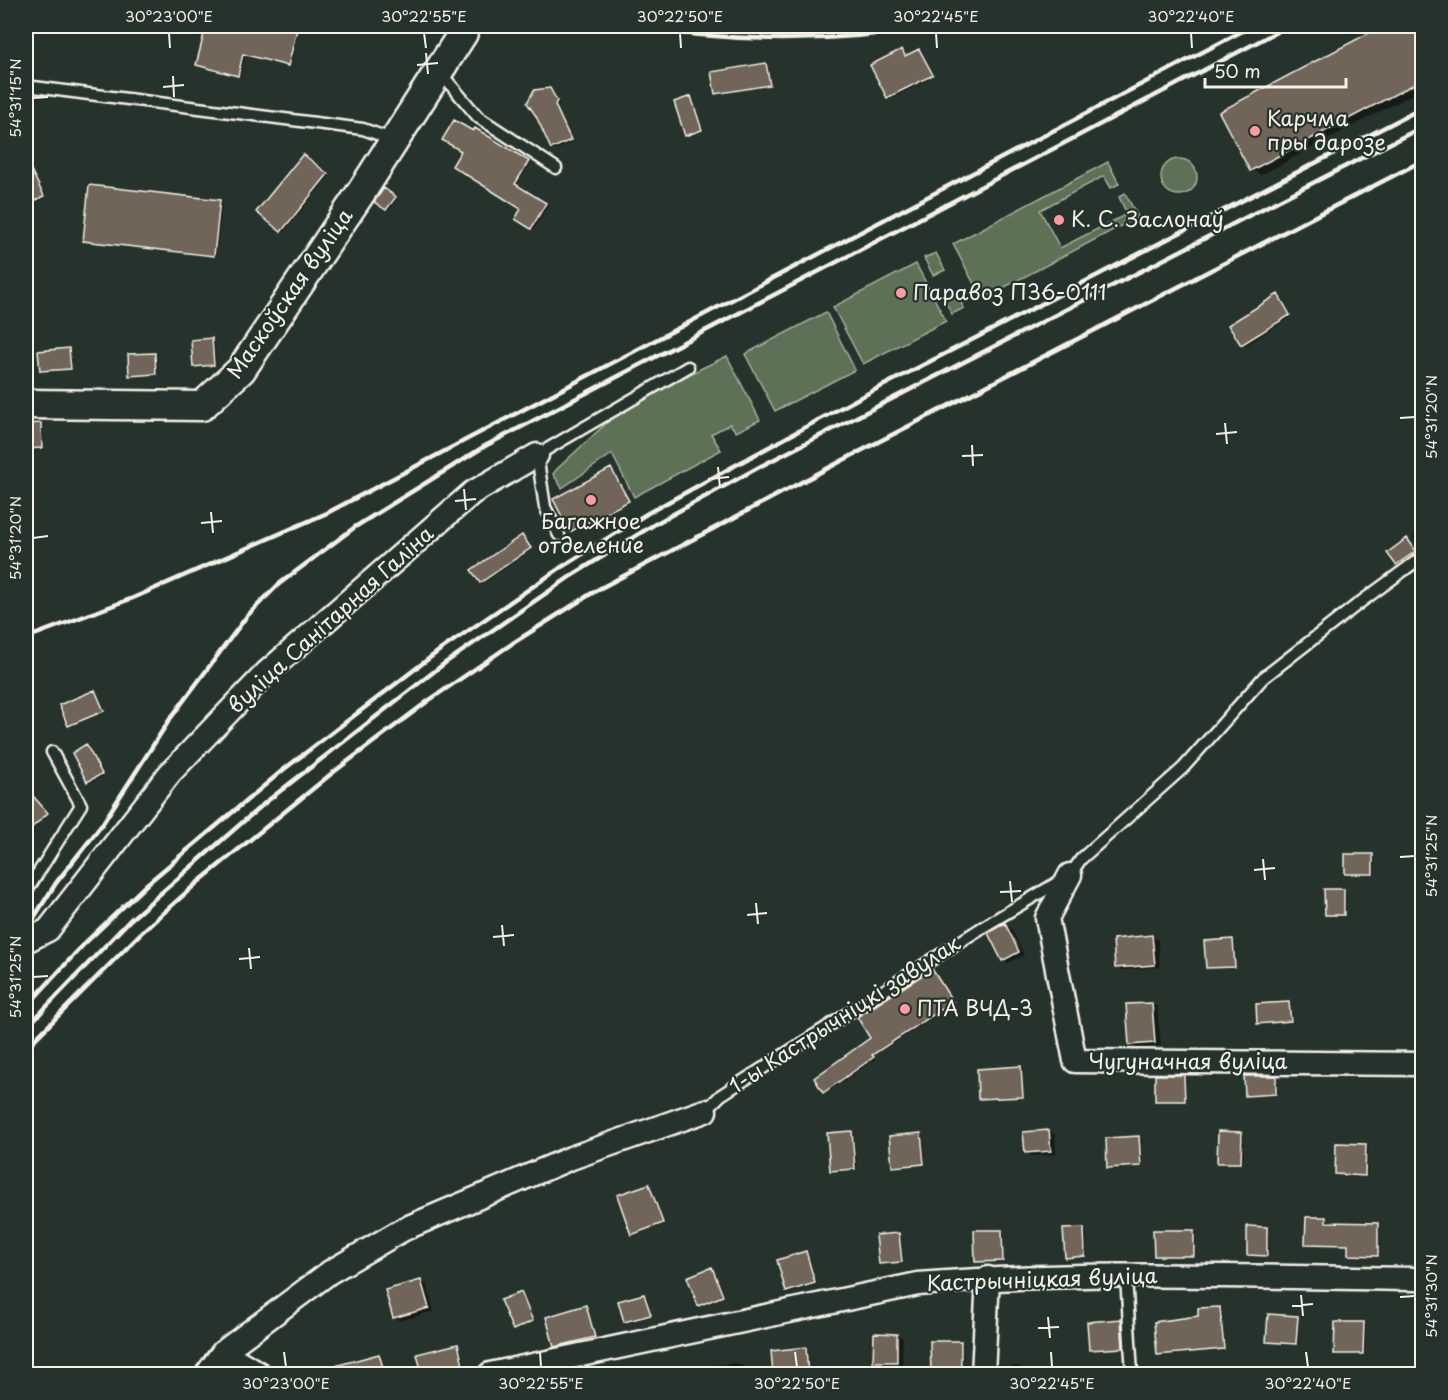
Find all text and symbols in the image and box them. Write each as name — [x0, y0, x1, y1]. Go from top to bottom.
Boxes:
text: 30°23'00"E — [125, 4, 213, 27]
text: 30°22'55"E — [381, 4, 467, 27]
text: 30°22'50"E — [637, 4, 723, 27]
text: 30°22'45"E — [893, 4, 979, 27]
text: 30°22'40"E — [1148, 4, 1234, 27]
scale bar — [1205, 51, 1346, 89]
text: 50 m — [1214, 57, 1261, 84]
text: 54°31'15"N — [3, 58, 26, 138]
place label: Карчма пры дарозе — [1267, 101, 1386, 157]
marker: Карчма пры дарозе — [1248, 124, 1262, 138]
street label: Маскоўская вуліца — [217, 201, 359, 385]
place label: К. С. Заслонаў — [1071, 202, 1224, 234]
marker: К. С. Заслонаў — [1052, 213, 1066, 227]
place label: Паравоз П36-0111 — [913, 275, 1106, 307]
marker: Паравоз П36-0111 — [894, 286, 908, 300]
text: 54°31'20"N — [1419, 375, 1442, 459]
marker: Багажное отделение — [584, 493, 598, 507]
text: 54°31'20"N — [3, 496, 26, 580]
place label: Багажное отделение — [538, 504, 644, 560]
street label: вуліца Санітарная Галіна — [220, 517, 440, 720]
text: 54°31'25"N — [1419, 814, 1442, 898]
street label: 1-ы Кастрычніцкі завулак — [722, 926, 967, 1100]
text: 54°31'25"N — [3, 935, 26, 1019]
place label: ПТА ВЧД-3 — [917, 991, 1033, 1023]
marker: ПТА ВЧД-3 — [898, 1002, 912, 1016]
street label: Чугуначная вуліца — [1089, 1044, 1288, 1076]
text: 54°31'30"N — [1419, 1254, 1442, 1338]
street label: Кастрычніцкая вуліца — [926, 1258, 1158, 1298]
text: 30°23'00"E — [242, 1371, 330, 1394]
text: 30°22'55"E — [498, 1371, 584, 1394]
text: 30°22'50"E — [754, 1371, 840, 1394]
text: 30°22'45"E — [1009, 1371, 1095, 1394]
text: 30°22'40"E — [1265, 1371, 1351, 1394]

